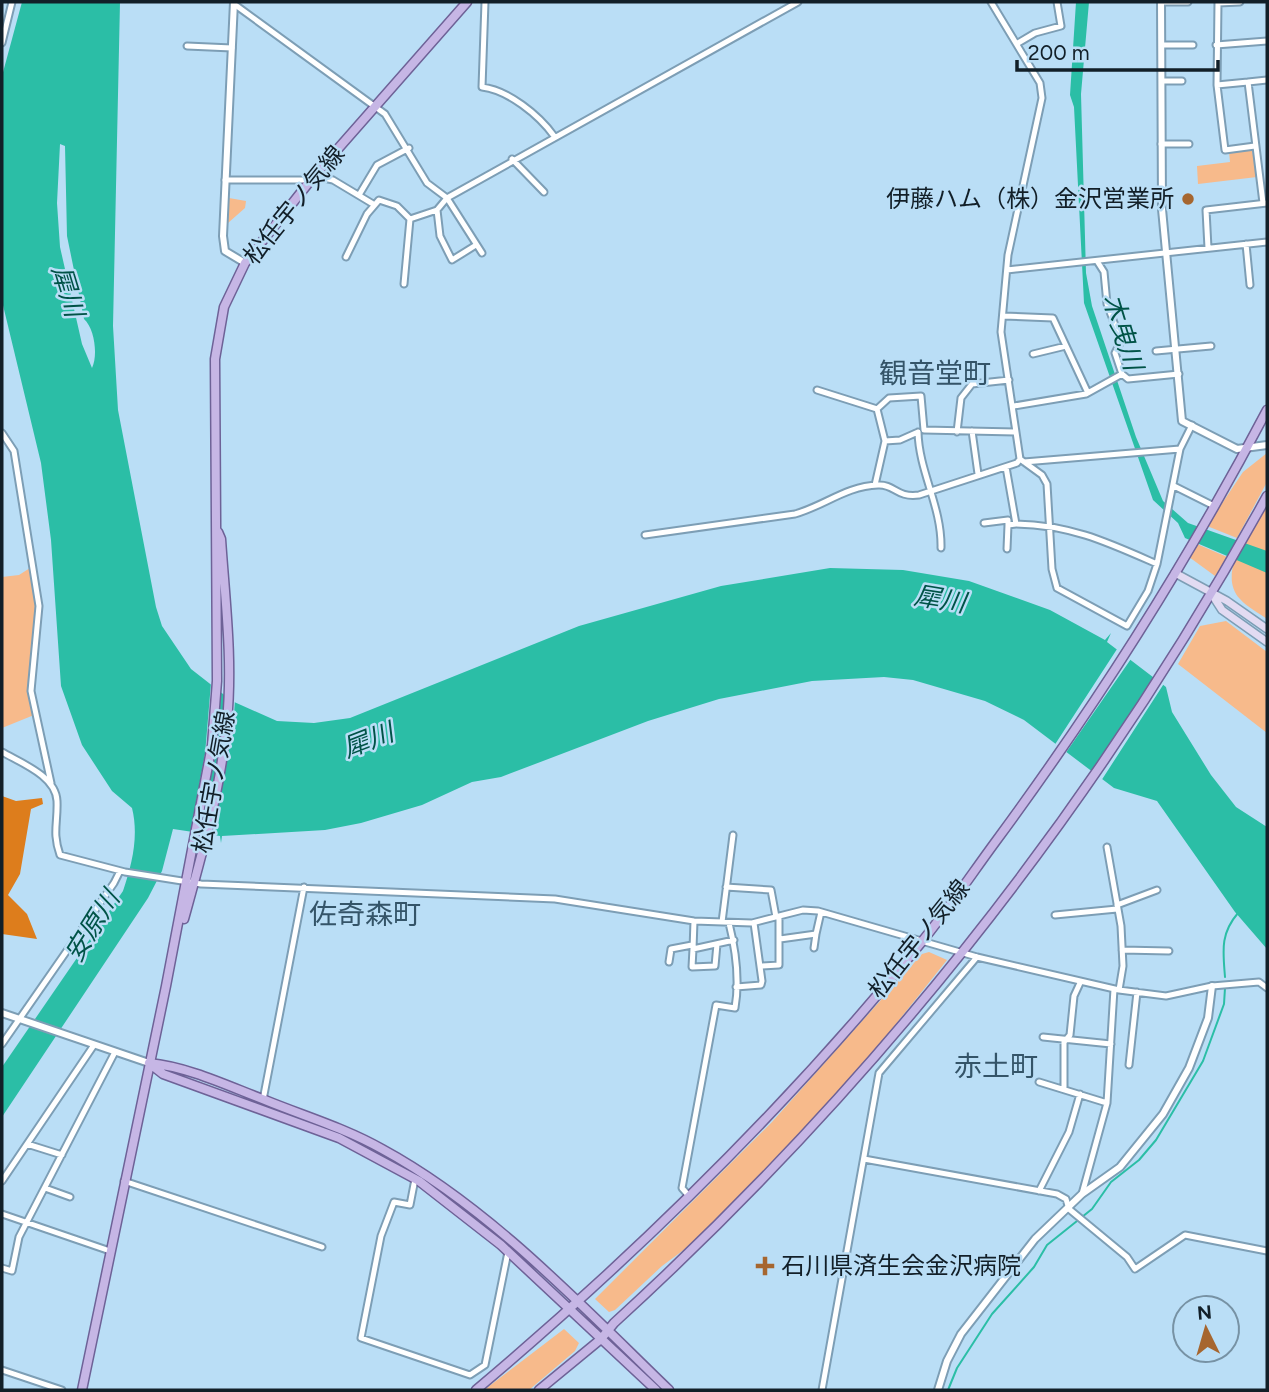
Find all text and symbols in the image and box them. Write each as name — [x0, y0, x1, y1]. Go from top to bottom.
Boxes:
scale bar — [1017, 28, 1218, 72]
text: 200 m — [1028, 40, 1090, 65]
street label: 松任宇ノ気線 — [237, 140, 350, 270]
place label: 伊藤ハム（株）金沢営業所 — [886, 184, 1174, 213]
marker: 伊藤ハム（株）金沢営業所 — [1180, 191, 1196, 207]
water label: 犀川 — [45, 261, 92, 323]
water label: 木曳川 — [1096, 290, 1151, 377]
district label: 観音堂町 — [879, 356, 991, 390]
water label: 犀川 — [912, 579, 971, 619]
street label: 松任宇ノ気線 — [187, 708, 240, 855]
water label: 犀川 — [338, 715, 401, 764]
street label: 松任宇ノ気線 — [862, 874, 975, 1004]
water label: 安原川 — [58, 882, 128, 968]
district label: 佐奇森町 — [309, 897, 421, 931]
district label: 赤土町 — [954, 1049, 1038, 1083]
place label: 石川県済生会金沢病院 — [781, 1251, 1021, 1280]
marker: 石川県済生会金沢病院 — [755, 1256, 775, 1276]
north arrow — [1171, 1294, 1241, 1364]
text: N — [1196, 1300, 1213, 1325]

